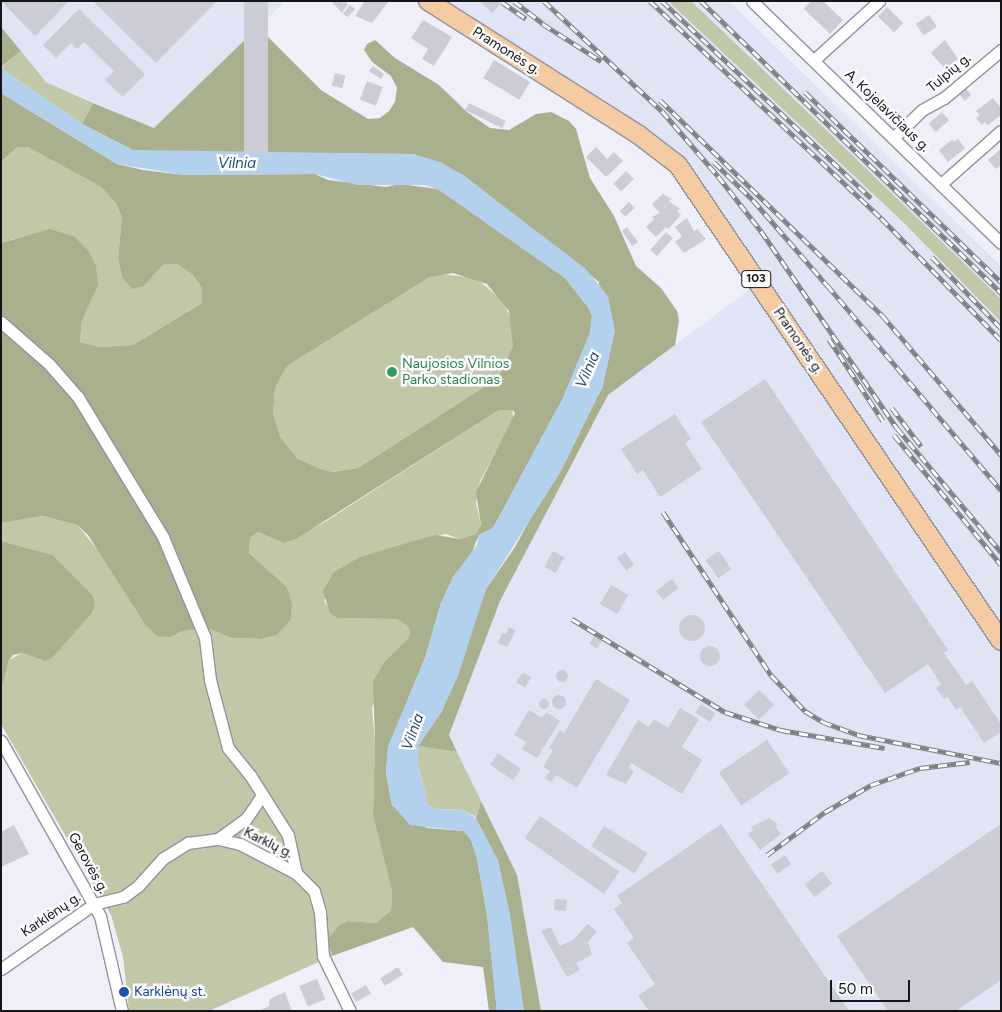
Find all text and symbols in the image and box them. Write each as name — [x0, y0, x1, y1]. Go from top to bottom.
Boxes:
street label: Pramonės g. — [469, 24, 543, 78]
street label: Tulpių g. — [924, 50, 974, 96]
street label: A. Kojelavičiaus g. — [841, 66, 933, 156]
water label: Vilnia — [218, 155, 256, 173]
road number: 103 — [741, 270, 771, 288]
street label: Pramonės g. — [770, 305, 826, 377]
water label: Vilnia — [572, 349, 604, 391]
place label: Naujosios Vilnios Parko stadionas — [402, 356, 509, 388]
marker: Naujosios Vilnios Parko stadionas — [386, 366, 398, 378]
water label: Vilnia — [398, 711, 428, 753]
street label: Karklų g. — [241, 824, 295, 862]
street label: Gerovės g. — [64, 830, 112, 896]
street label: Karklėnų g. — [18, 889, 84, 941]
scale bar — [832, 970, 912, 1002]
text: 50 m — [838, 980, 873, 998]
place label: Karklėnų st. — [134, 984, 206, 1000]
marker: Karklėnų st. — [118, 986, 130, 998]

